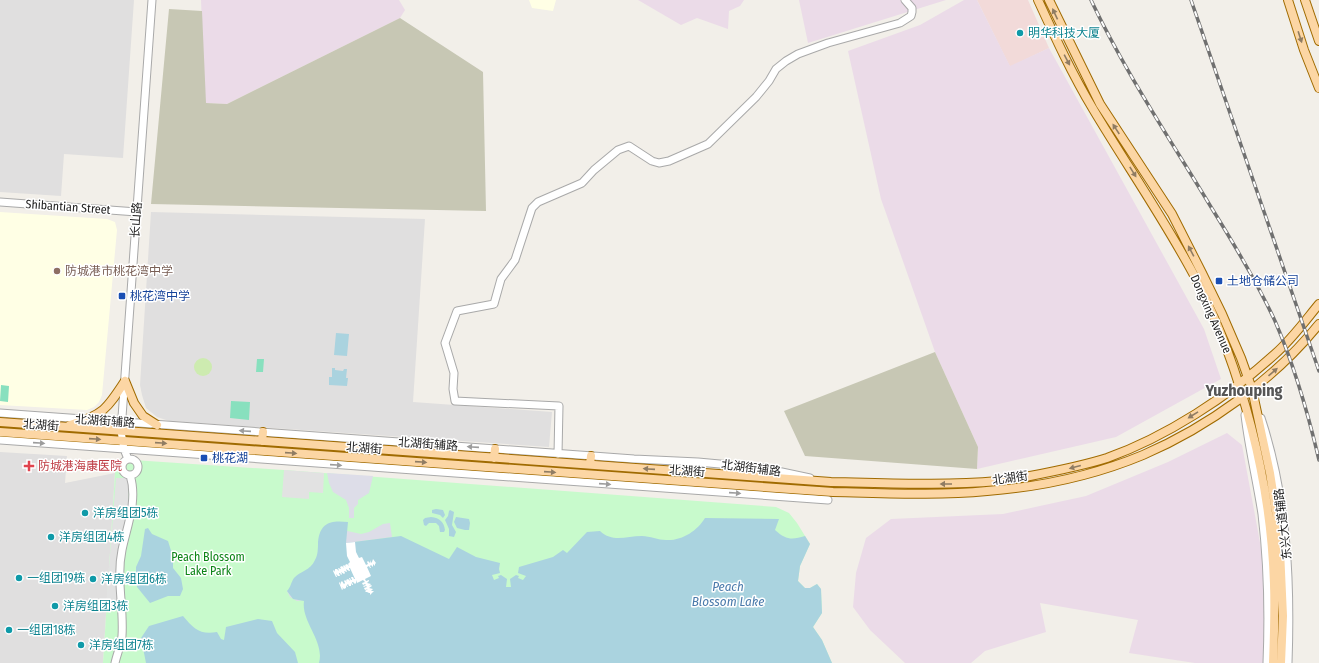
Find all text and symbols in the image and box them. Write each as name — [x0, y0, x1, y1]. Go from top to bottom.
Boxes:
one-way arrow — [1052, 8, 1058, 20]
place label: 明华科技大厦 — [1028, 26, 1100, 40]
marker: 明华科技大厦 — [1015, 28, 1025, 38]
one-way arrow — [1297, 31, 1303, 43]
one-way arrow — [1064, 54, 1070, 66]
one-way arrow — [1112, 124, 1120, 134]
one-way arrow — [1129, 166, 1136, 178]
street label: Shibantian Street — [25, 197, 111, 217]
street label: 长山路 — [128, 202, 144, 238]
one-way arrow — [1188, 246, 1194, 257]
place label: 防城港市桃花湾中学 — [65, 264, 173, 278]
marker: 防城港市桃花湾中学 — [52, 266, 62, 276]
street label: Dongxing Avenue — [1187, 273, 1235, 355]
place label: 土地仓储公司 — [1227, 274, 1299, 288]
marker: 土地仓储公司 — [1214, 276, 1224, 286]
place label: 桃花湾中学 — [130, 289, 190, 303]
marker: 桃花湾中学 — [117, 291, 127, 301]
one-way arrow — [1267, 367, 1278, 376]
district label: Yuzhouping — [1204, 381, 1283, 400]
one-way arrow — [1188, 411, 1198, 419]
street label: 北湖街辅路 — [75, 412, 135, 430]
street label: 北湖街 — [23, 417, 59, 433]
one-way arrow — [239, 428, 251, 435]
one-way arrow — [89, 435, 101, 442]
street label: 北湖街辅路 — [398, 435, 458, 453]
one-way arrow — [33, 440, 45, 447]
one-way arrow — [155, 440, 167, 447]
street label: 北湖街 — [346, 440, 382, 456]
one-way arrow — [467, 444, 479, 451]
one-way arrow — [285, 449, 297, 456]
place label: 桃花湖 — [212, 451, 248, 465]
marker: 桃花湖 — [199, 453, 209, 463]
street label: 北湖街辅路 — [720, 457, 782, 479]
place label: 防城港海康医院 — [38, 459, 122, 473]
one-way arrow — [415, 459, 427, 466]
marker: 防城港海康医院 — [23, 460, 35, 472]
one-way arrow — [330, 461, 342, 468]
street label: 北湖街 — [669, 463, 705, 479]
one-way arrow — [1068, 464, 1081, 470]
one-way arrow — [643, 465, 655, 472]
one-way arrow — [544, 468, 556, 475]
street label: 北湖街 — [991, 469, 1029, 487]
one-way arrow — [599, 481, 611, 488]
one-way arrow — [939, 481, 952, 487]
street label: 东兴大道辅路 — [1272, 487, 1294, 561]
one-way arrow — [729, 490, 741, 497]
place label: 洋房组团5栋 — [93, 506, 159, 520]
marker: 洋房组团5栋 — [80, 508, 90, 518]
place label: 洋房组团4栋 — [59, 530, 125, 544]
marker: 洋房组团4栋 — [46, 532, 56, 542]
park label: Peach Blossom Lake Park — [171, 550, 245, 578]
place label: 一组团19栋 — [27, 571, 86, 585]
place label: 洋房组团6栋 — [101, 572, 167, 586]
marker: 一组团19栋 — [14, 573, 24, 583]
marker: 洋房组团6栋 — [88, 574, 98, 584]
water label: Peach Blossom Lake — [692, 579, 764, 609]
place label: 洋房组团3栋 — [63, 599, 128, 613]
marker: 洋房组团3栋 — [50, 601, 60, 611]
place label: 一组团18栋 — [17, 623, 76, 637]
marker: 一组团18栋 — [4, 625, 14, 635]
place label: 洋房组团7栋 — [89, 638, 154, 652]
marker: 洋房组团7栋 — [76, 640, 86, 650]

